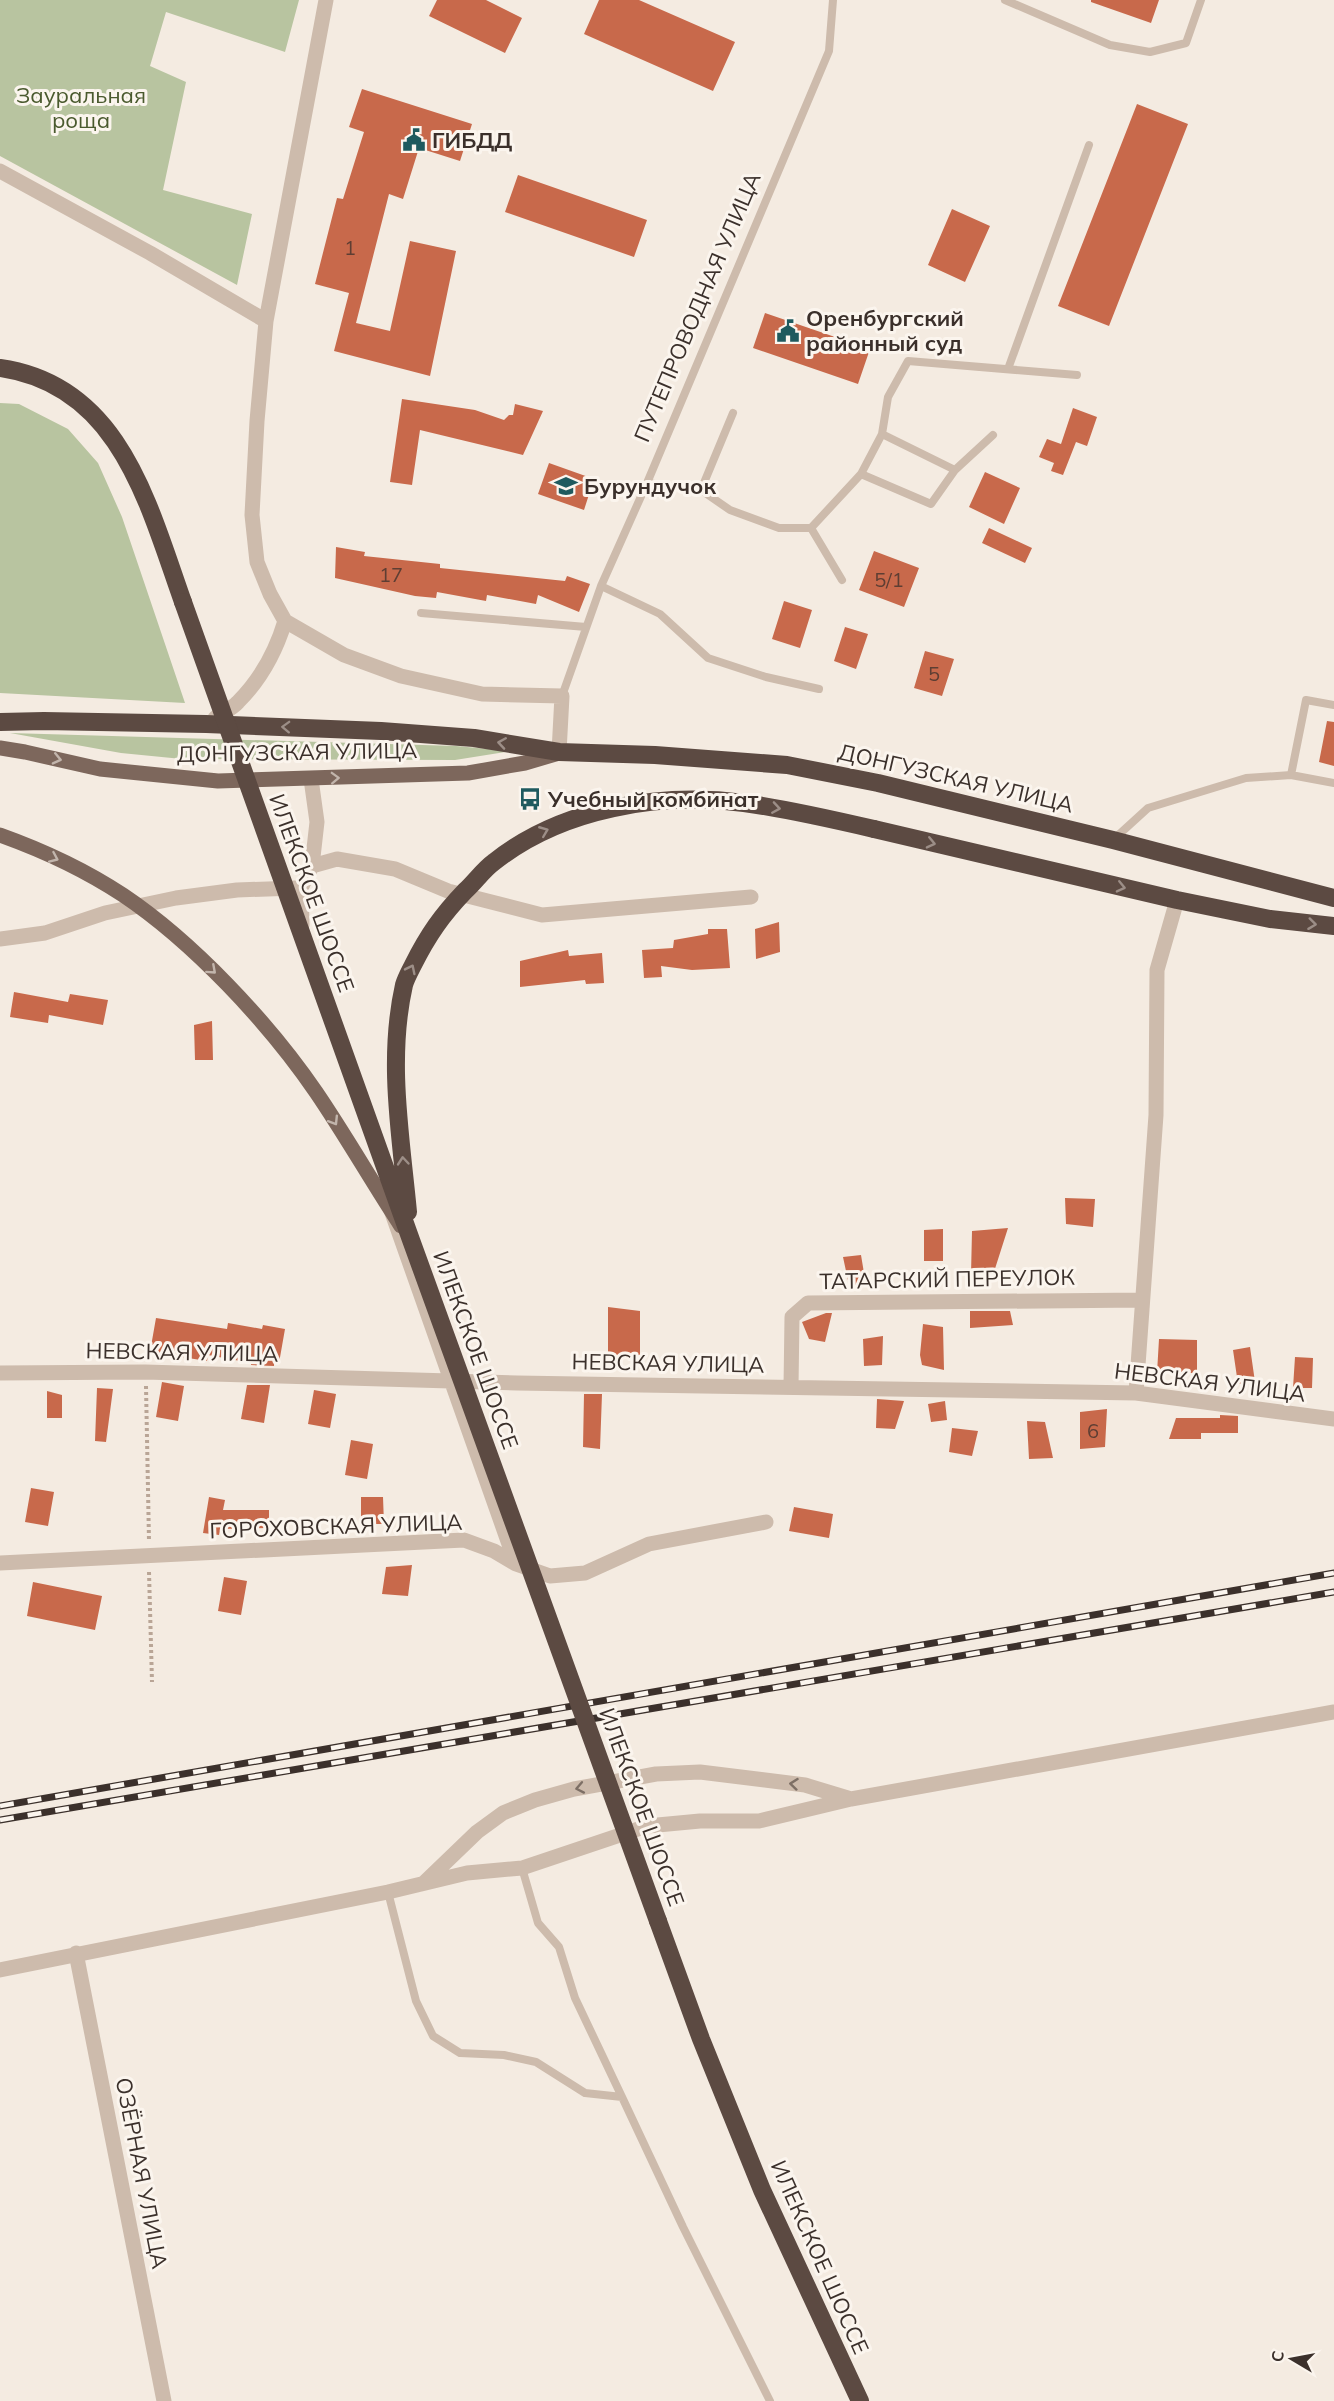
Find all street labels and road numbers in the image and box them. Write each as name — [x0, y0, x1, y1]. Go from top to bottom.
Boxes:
street label: ПУТЕПРОВОДНАЯ УЛИЦА — [627, 168, 767, 446]
street label: ДОНГУЗСКАЯ УЛИЦА — [177, 736, 417, 768]
street label: ДОНГУЗСКАЯ УЛИЦА — [836, 737, 1076, 819]
street label: ИЛЕКСКОЕ ШОССЕ — [263, 790, 361, 996]
street label: ИЛЕКСКОЕ ШОССЕ — [427, 1247, 525, 1453]
street label: ТАТАРСКИЙ ПЕРЕУЛОК — [819, 1263, 1076, 1295]
street label: НЕВСКАЯ УЛИЦА — [85, 1336, 279, 1368]
street label: НЕВСКАЯ УЛИЦА — [571, 1347, 765, 1379]
street label: НЕВСКАЯ УЛИЦА — [1113, 1356, 1307, 1408]
street label: ГОРОХОВСКАЯ УЛИЦА — [209, 1508, 463, 1544]
street label: ИЛЕКСКОЕ ШОССЕ — [593, 1704, 691, 1910]
street label: ОЗЁРНАЯ УЛИЦА — [110, 2075, 174, 2271]
street label: ИЛЕКСКОЕ ШОССЕ — [765, 2156, 875, 2358]

